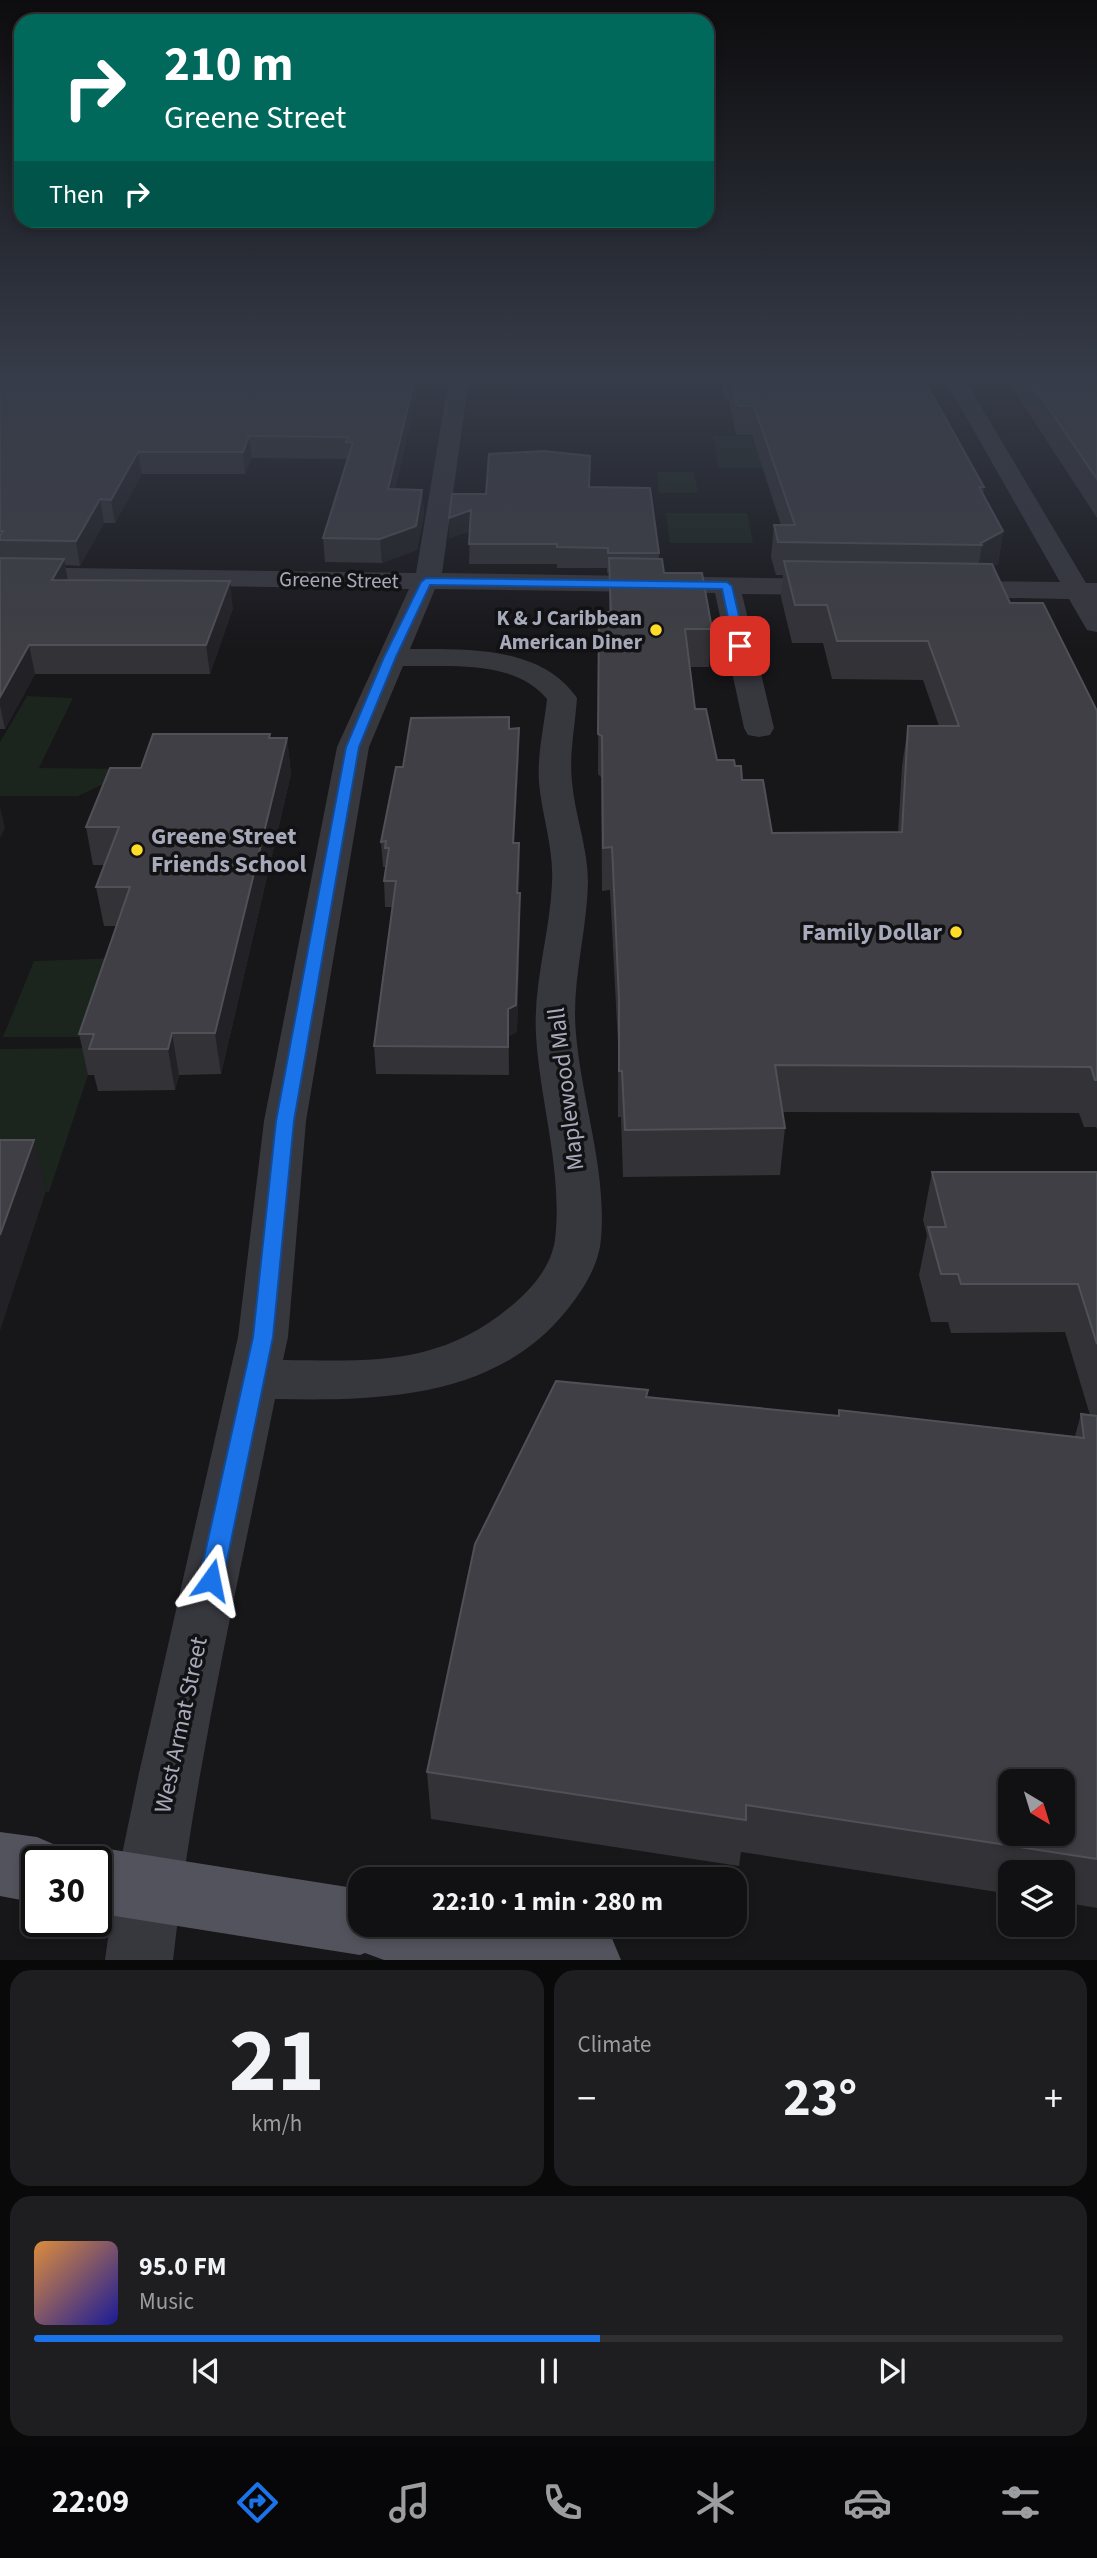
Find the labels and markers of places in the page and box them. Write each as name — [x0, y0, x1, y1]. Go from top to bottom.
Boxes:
place label: K & J Caribbean American Diner — [497, 603, 643, 657]
pin — [710, 616, 770, 676]
marker: K & J Caribbean American Diner — [648, 622, 664, 638]
place label: Greene Street Friends School — [151, 819, 307, 882]
marker: Greene Street Friends School — [129, 842, 145, 858]
place label: Family Dollar — [802, 915, 942, 950]
marker: Family Dollar — [948, 924, 964, 940]

